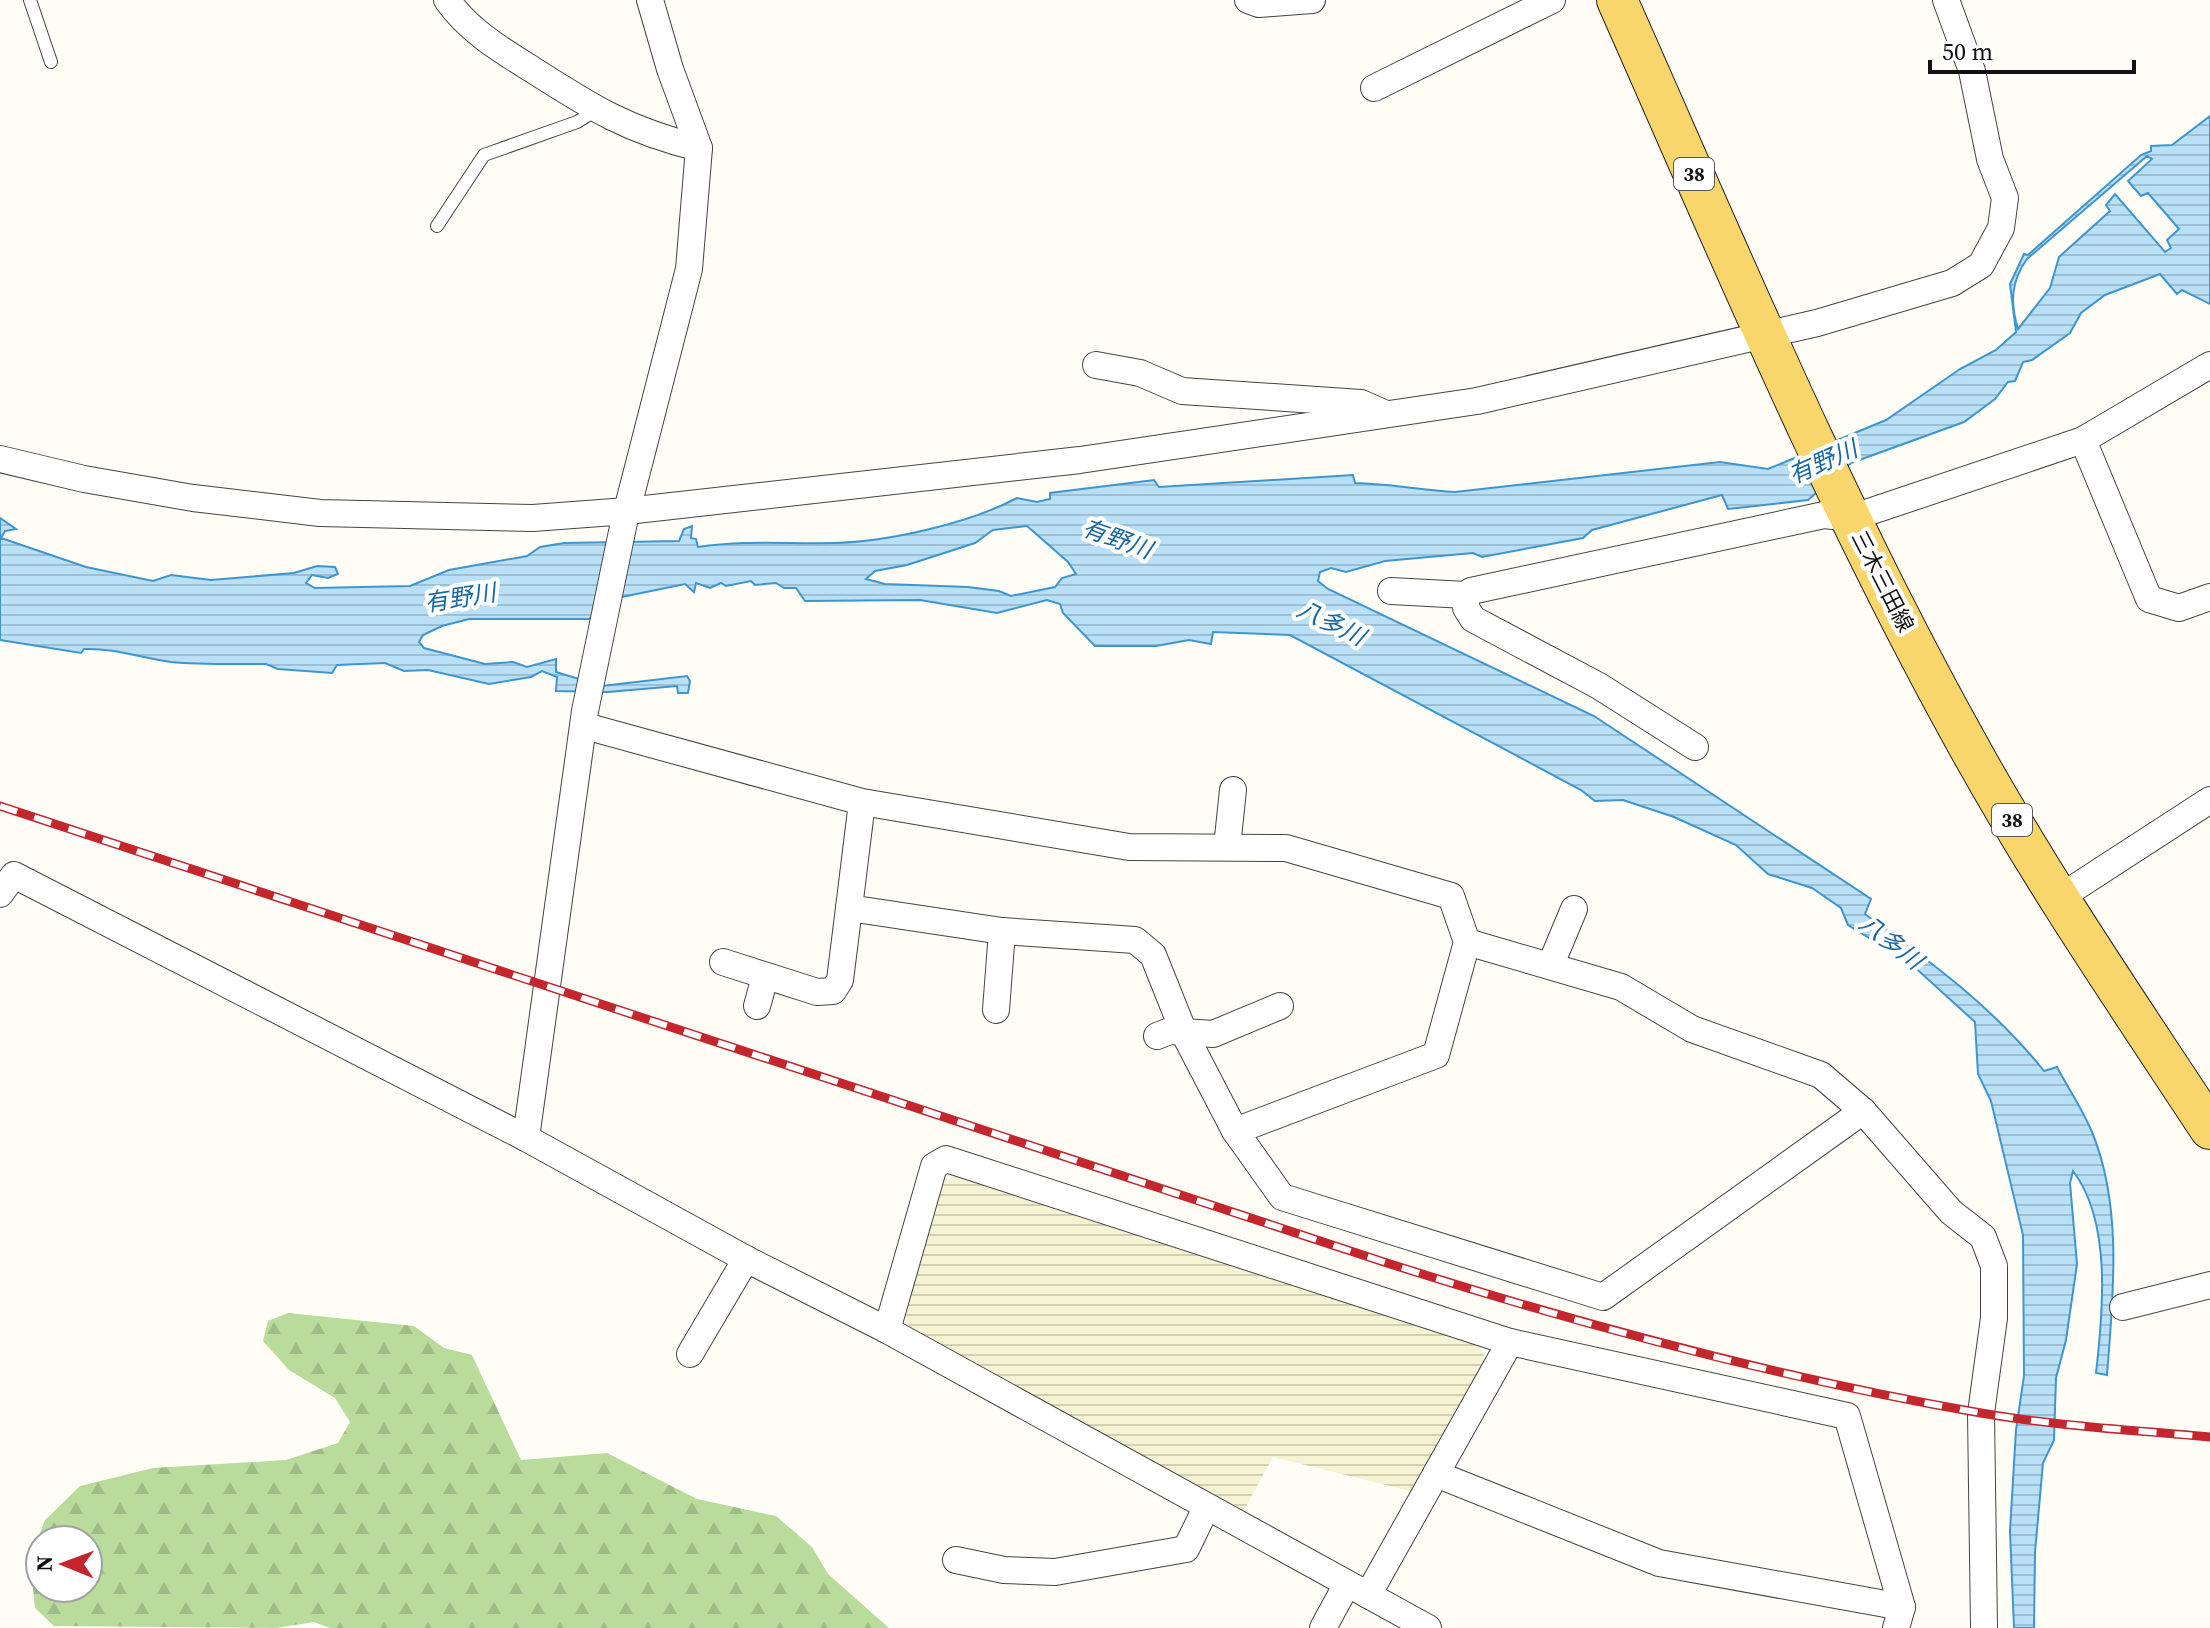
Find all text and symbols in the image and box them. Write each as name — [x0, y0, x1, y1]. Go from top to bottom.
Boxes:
scale bar — [1930, 24, 2134, 74]
text: 50 m — [1942, 35, 1993, 68]
road number: 38 — [1674, 158, 1714, 190]
water label: 有野川 — [1783, 431, 1865, 491]
water label: 有野川 — [1078, 511, 1159, 567]
street label: 三木三田線 — [1845, 525, 1921, 637]
water label: 有野川 — [422, 575, 501, 619]
water label: 八多川 — [1292, 592, 1374, 654]
road number: 38 — [1992, 804, 2032, 836]
water label: 八多川 — [1853, 906, 1932, 979]
north arrow — [24, 1524, 104, 1604]
text: N — [29, 1555, 59, 1572]

